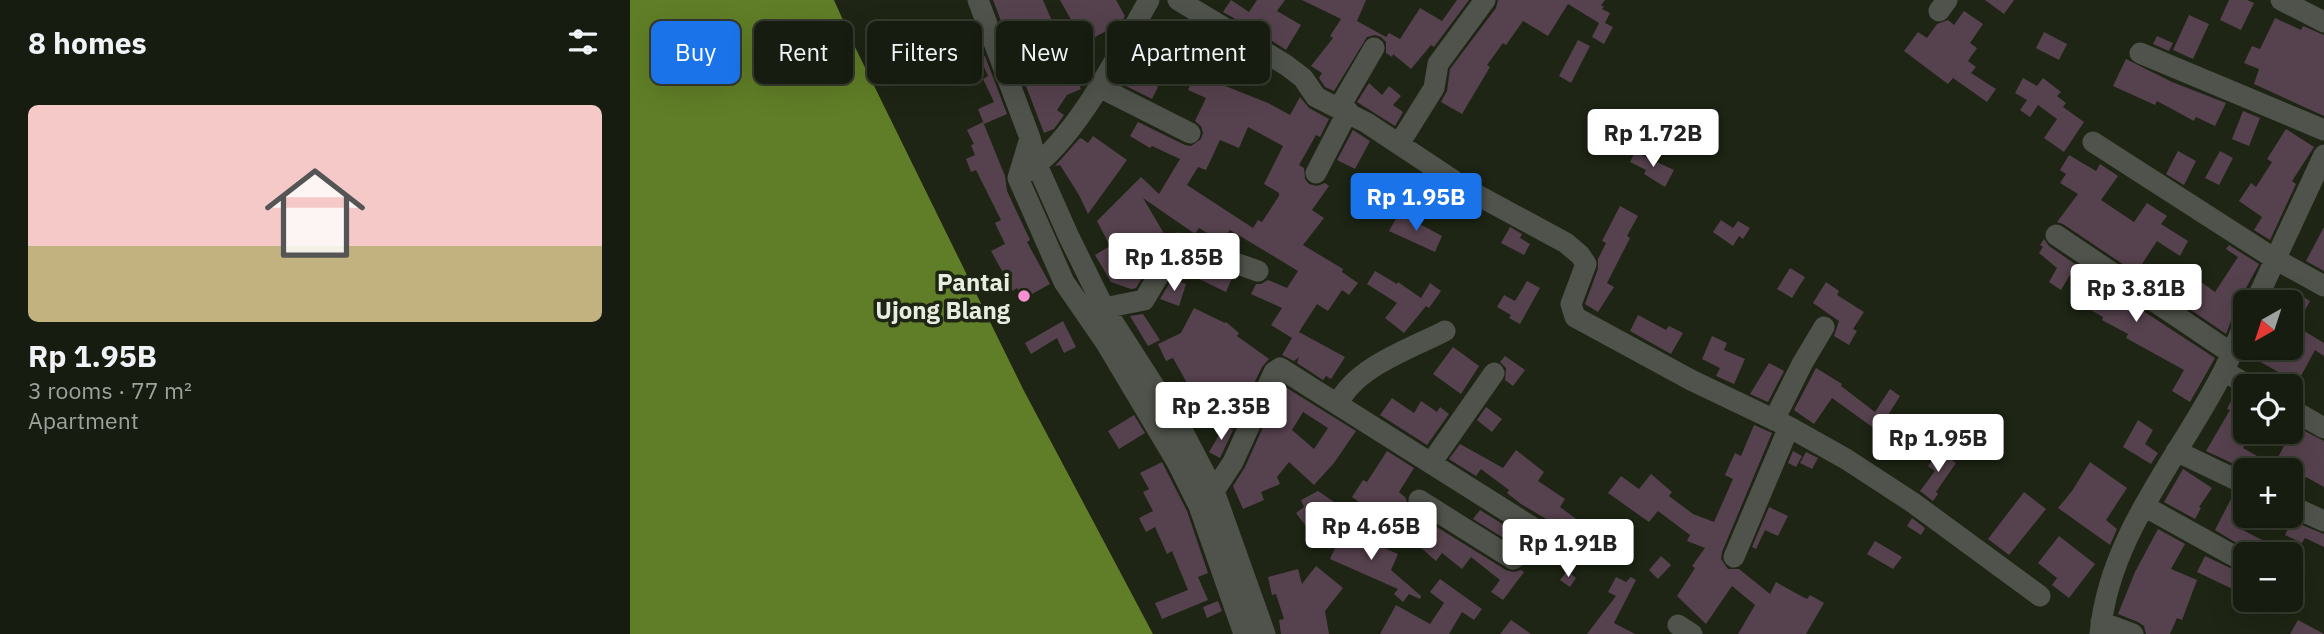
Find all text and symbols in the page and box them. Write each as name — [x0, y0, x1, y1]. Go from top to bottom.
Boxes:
chip: Buy — [651, 21, 740, 84]
chip: Rent — [754, 21, 853, 84]
chip: Filters — [867, 21, 982, 84]
chip: New — [996, 21, 1093, 84]
chip: Apartment — [1107, 21, 1270, 84]
text: 8 homes — [28, 23, 147, 62]
icon: filters — [564, 23, 602, 61]
pin: Rp 1.72B — [1581, 110, 1725, 169]
text: Rp 1.72B — [1604, 117, 1702, 147]
icon: home — [252, 150, 378, 276]
pin: Rp 1.95B — [1344, 174, 1488, 233]
text: Rp 1.95B — [1367, 181, 1465, 211]
pin: Rp 1.85B — [1102, 233, 1246, 293]
text: Rp 1.85B — [1125, 241, 1223, 271]
pin: Rp 3.81B — [2064, 264, 2208, 324]
place label: Pantai Ujong Blang — [875, 266, 1011, 326]
text: Rp 3.81B — [2087, 272, 2185, 302]
marker: Pantai Ujong Blang — [1016, 288, 1032, 304]
north arrow — [2233, 290, 2303, 360]
map controls — [2233, 290, 2303, 612]
text: Rp 1.95B — [28, 336, 157, 375]
button: locate — [2233, 374, 2303, 444]
text: 3 rooms · 77 m² — [28, 375, 192, 405]
pin: Rp 2.35B — [1149, 382, 1293, 442]
text: Rp 2.35B — [1172, 390, 1270, 420]
text: Apartment — [28, 405, 139, 435]
pin: Rp 1.95B — [1866, 414, 2010, 474]
text: Rp 1.95B — [1889, 422, 1987, 452]
button: + — [2233, 458, 2303, 528]
pin: Rp 4.65B — [1299, 503, 1443, 562]
text: Rp 4.65B — [1322, 510, 1420, 540]
pin: Rp 1.91B — [1496, 520, 1640, 579]
text: Rp 1.91B — [1519, 527, 1617, 557]
button: − — [2233, 542, 2303, 612]

